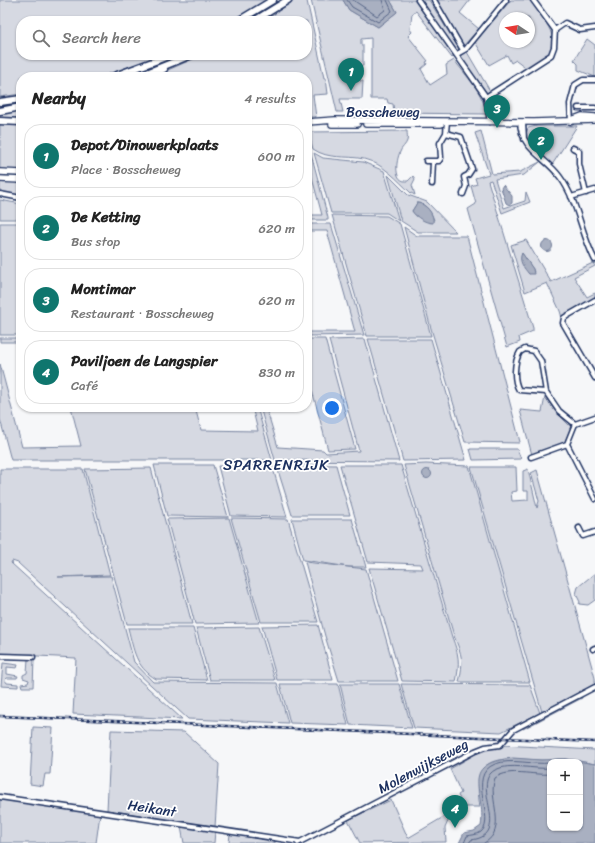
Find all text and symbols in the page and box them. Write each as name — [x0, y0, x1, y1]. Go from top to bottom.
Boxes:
north arrow — [499, 12, 535, 48]
search box — [16, 16, 312, 60]
text: Search here — [62, 25, 141, 51]
icon: search — [30, 27, 52, 49]
pin: 1 — [338, 58, 364, 91]
text: Nearby — [32, 83, 86, 113]
text: 4 results — [244, 87, 296, 110]
pin: 3 — [484, 95, 510, 128]
street label: Bosscheweg — [346, 100, 420, 125]
pin: 2 — [528, 127, 554, 160]
text: Depot/Dinowerkplaats — [71, 132, 218, 158]
text: 1 — [43, 145, 49, 168]
text: 600 m — [258, 145, 295, 168]
text: Place · Bosscheweg — [71, 158, 181, 181]
text: De Ketting — [71, 204, 141, 230]
text: 2 — [42, 217, 50, 240]
text: 620 m — [259, 217, 295, 240]
text: Bus stop — [71, 230, 120, 253]
text: Montimar — [71, 276, 135, 302]
text: 3 — [42, 289, 50, 312]
text: 620 m — [259, 289, 295, 312]
text: Restaurant · Bosscheweg — [71, 302, 214, 325]
text: Paviljoen de Langspier — [71, 348, 217, 374]
text: 4 — [42, 361, 50, 384]
text: 830 m — [258, 361, 295, 384]
text: Café — [71, 374, 98, 397]
your location — [322, 398, 342, 418]
district label: SPARRENRIJK — [223, 452, 329, 478]
street label: Molenwijkseweg — [373, 732, 473, 801]
map controls — [547, 759, 583, 831]
button: + — [547, 759, 583, 795]
street label: Heikant — [126, 792, 179, 825]
pin: 4 — [442, 795, 468, 828]
button: − — [547, 795, 583, 831]

